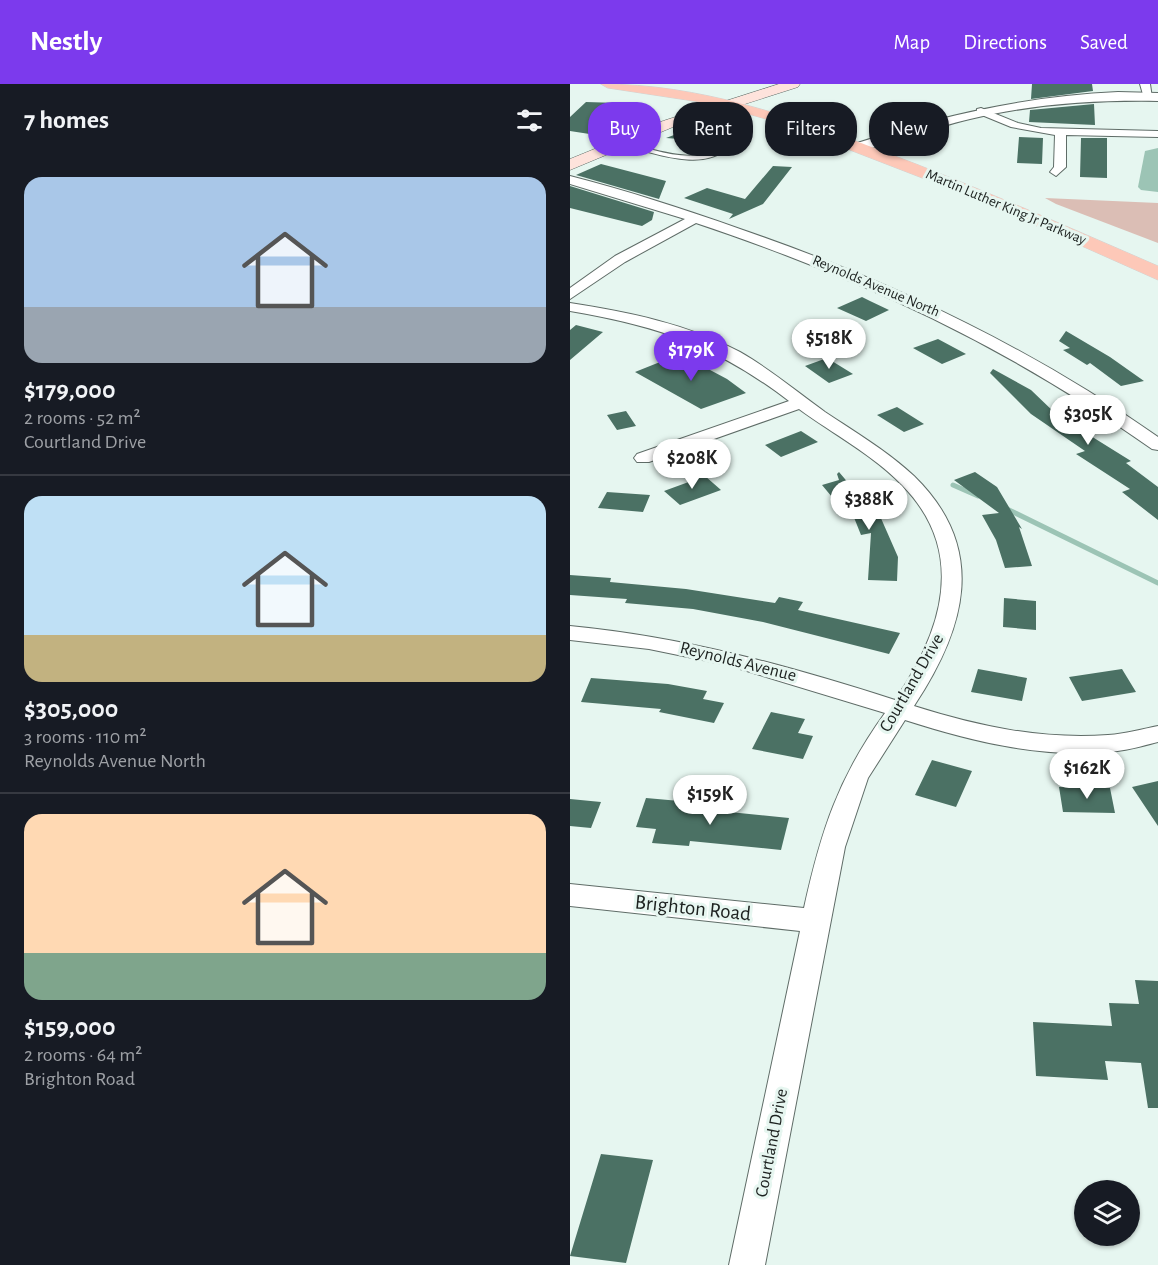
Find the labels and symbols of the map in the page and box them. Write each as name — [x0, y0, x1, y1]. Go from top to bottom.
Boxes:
street label: Martin Luther King Jr Parkway — [924, 166, 1089, 248]
street label: Reynolds Avenue North — [810, 252, 942, 320]
pin: $518K — [787, 319, 871, 370]
pin: $179K — [649, 331, 733, 382]
pin: $305K — [1046, 395, 1130, 446]
pin: $208K — [650, 439, 734, 490]
pin: $388K — [827, 480, 911, 531]
street label: Courtland Drive — [877, 631, 947, 735]
street label: Reynolds Avenue — [678, 639, 798, 685]
pin: $162K — [1045, 749, 1129, 800]
pin: $159K — [668, 775, 752, 826]
street label: Brighton Road — [634, 891, 752, 925]
street label: Courtland Drive — [753, 1087, 791, 1199]

